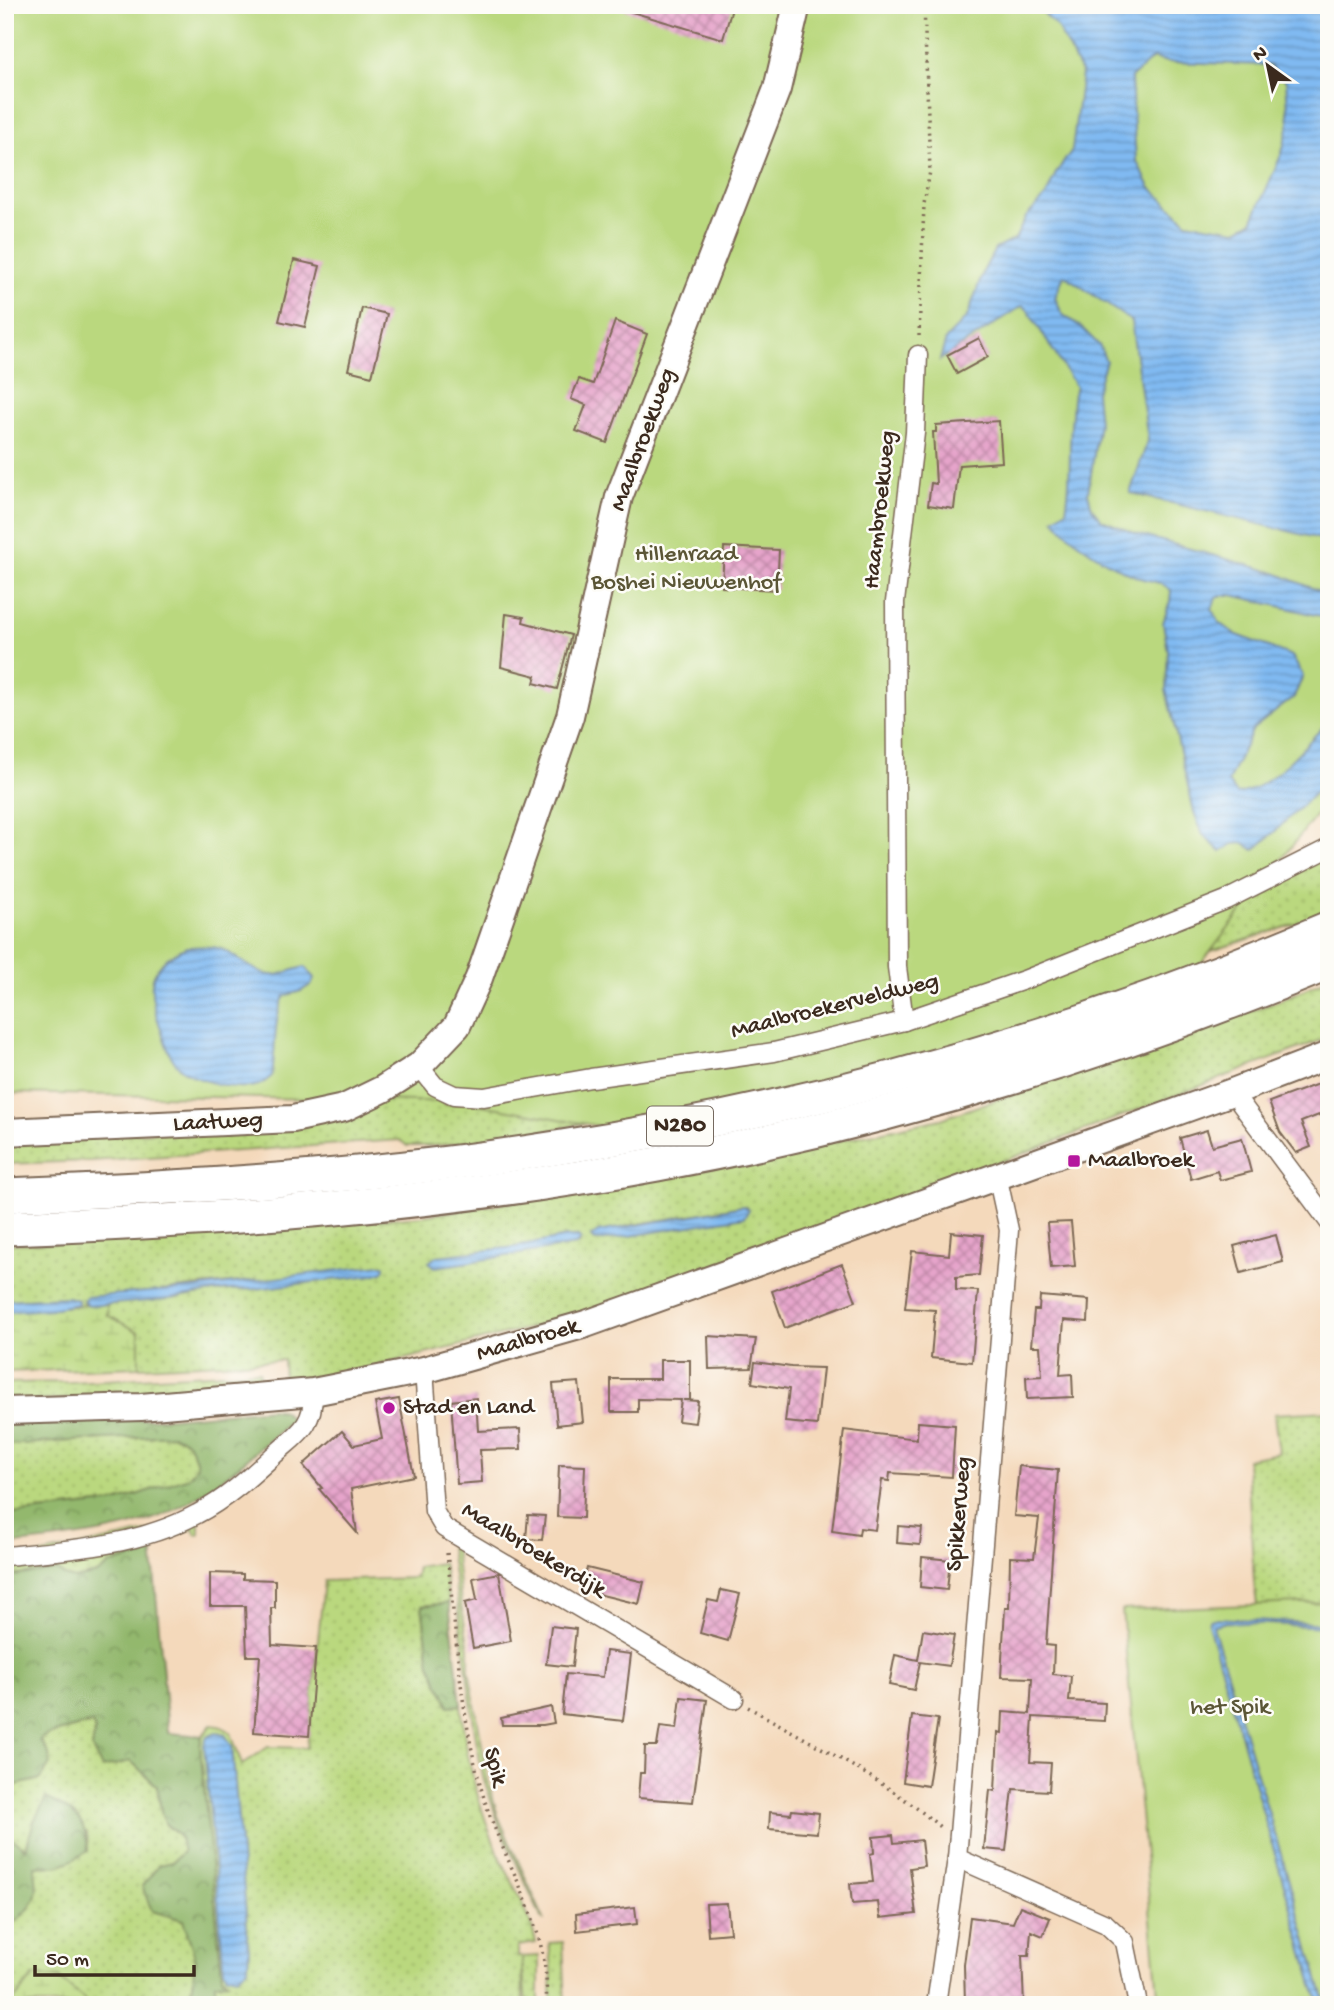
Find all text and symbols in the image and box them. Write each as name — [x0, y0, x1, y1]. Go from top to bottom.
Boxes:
north arrow — [1232, 32, 1302, 102]
text: N — [1249, 42, 1272, 68]
street label: Maalbroekweg — [605, 365, 683, 515]
street label: Haambroekweg — [858, 430, 904, 590]
park label: Hillenraad Boshei Nieuwenhof — [590, 541, 782, 598]
street label: Maalbroekerveldweg — [728, 967, 942, 1047]
street label: Laatweg — [172, 1106, 264, 1140]
road number: N280 — [647, 1106, 713, 1146]
place label: Maalbroek — [1088, 1147, 1196, 1176]
marker: Maalbroek — [1066, 1153, 1082, 1169]
street label: Maalbroek — [473, 1312, 585, 1369]
place label: Stad en Land — [403, 1394, 536, 1423]
marker: Stad en Land — [381, 1400, 397, 1416]
street label: Spikkerweg — [941, 1455, 979, 1573]
street label: Maalbroekerdijk — [456, 1497, 612, 1607]
park label: het Spik — [1190, 1694, 1272, 1723]
street label: Spik — [475, 1744, 514, 1792]
scale bar — [35, 1933, 194, 1977]
text: 50 m — [46, 1949, 89, 1974]

